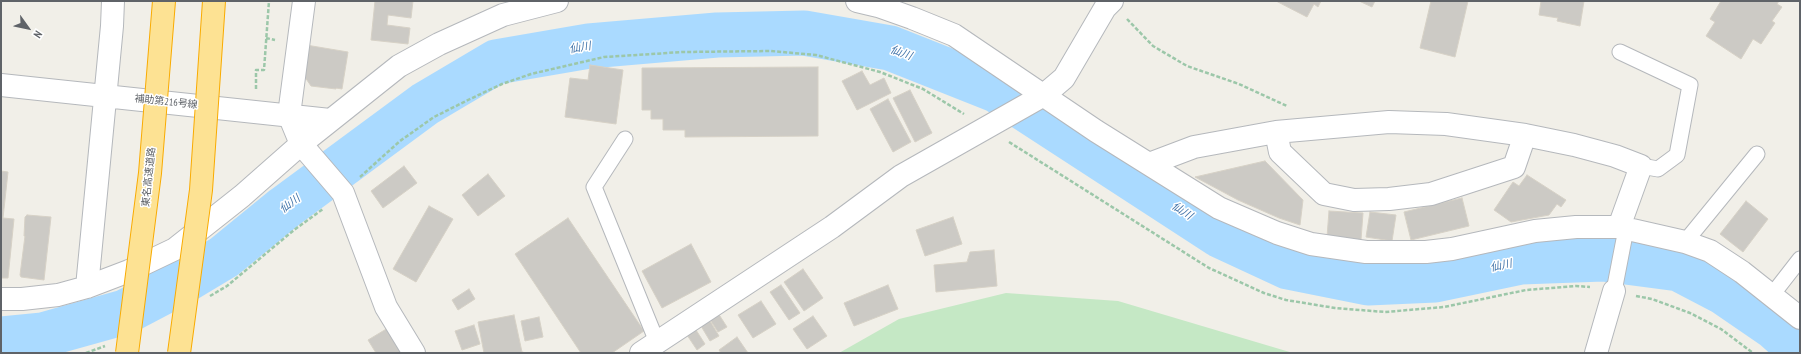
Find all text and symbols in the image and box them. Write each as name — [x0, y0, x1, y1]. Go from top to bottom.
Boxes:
north arrow — [8, 8, 48, 48]
text: N — [31, 28, 46, 41]
water label: 仙川 — [568, 40, 592, 56]
water label: 仙川 — [888, 43, 914, 63]
street label: 補助第216号線 — [134, 93, 198, 111]
street label: 東名高速道路 — [140, 147, 158, 207]
water label: 仙川 — [277, 192, 303, 216]
water label: 仙川 — [1169, 199, 1195, 223]
water label: 仙川 — [1489, 257, 1513, 275]

